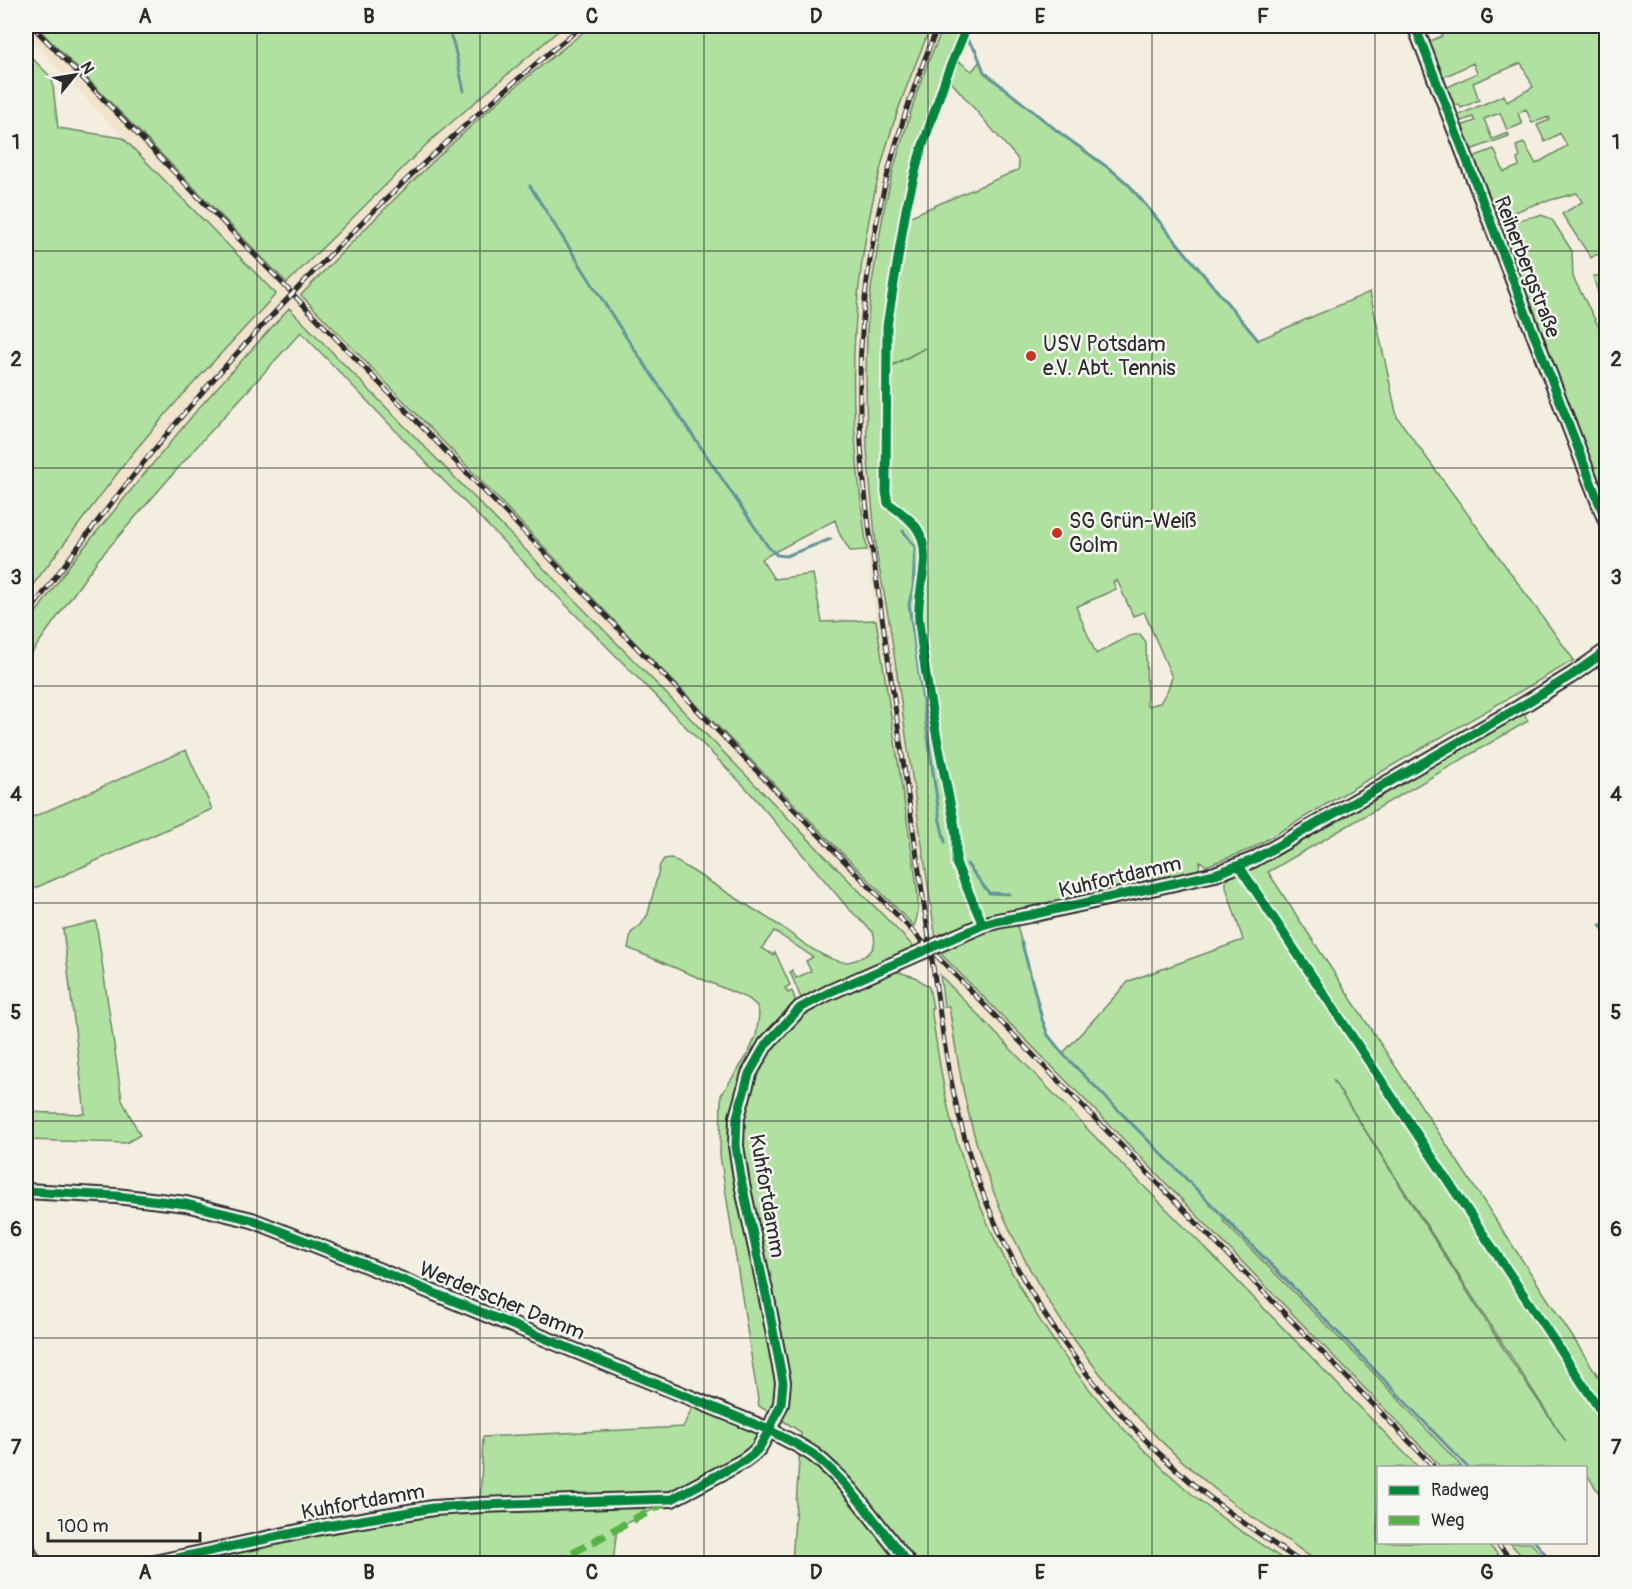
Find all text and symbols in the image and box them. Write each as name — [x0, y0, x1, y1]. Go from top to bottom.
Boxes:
text: A — [139, 4, 152, 29]
text: B — [363, 4, 375, 29]
text: C — [586, 4, 598, 29]
text: D — [810, 4, 823, 29]
text: E — [1035, 4, 1046, 29]
text: F — [1257, 4, 1269, 29]
text: G — [1480, 4, 1494, 29]
north arrow — [45, 45, 105, 105]
text: N — [76, 58, 99, 78]
text: 1 — [12, 130, 20, 155]
text: 1 — [1612, 130, 1620, 155]
street label: Reiherbergstraße — [1488, 192, 1567, 342]
place label: USV Potsdam e.V. Abt. Tennis — [1043, 331, 1176, 382]
text: 2 — [10, 347, 22, 372]
text: 2 — [1610, 347, 1622, 372]
marker: USV Potsdam e.V. Abt. Tennis — [1024, 349, 1038, 363]
place label: SG Grün-Weiß Golm — [1069, 508, 1196, 559]
marker: SG Grün-Weiß Golm — [1050, 526, 1064, 540]
text: 3 — [10, 565, 22, 590]
text: 3 — [1610, 565, 1622, 590]
text: 4 — [10, 782, 22, 807]
text: 4 — [1610, 782, 1622, 807]
street label: Kuhfortdamm — [1056, 850, 1184, 904]
text: 5 — [11, 1000, 22, 1025]
text: 5 — [1611, 1000, 1622, 1025]
street label: Kuhfortdamm — [743, 1132, 791, 1260]
text: 6 — [10, 1217, 22, 1242]
text: 6 — [1610, 1217, 1622, 1242]
street label: Werderscher Damm — [415, 1255, 589, 1347]
text: 7 — [11, 1435, 22, 1460]
text: 7 — [1611, 1435, 1622, 1460]
legend — [1377, 1466, 1587, 1544]
street label: Kuhfortdamm — [299, 1478, 427, 1526]
text: Radweg — [1431, 1479, 1489, 1502]
scale bar — [48, 1505, 200, 1543]
text: Weg — [1431, 1509, 1464, 1532]
text: 100 m — [57, 1515, 109, 1538]
text: A — [139, 1560, 152, 1585]
text: B — [363, 1560, 375, 1585]
text: C — [586, 1560, 598, 1585]
text: D — [810, 1560, 823, 1585]
text: E — [1035, 1560, 1046, 1585]
text: F — [1257, 1560, 1269, 1585]
text: G — [1480, 1560, 1494, 1585]

